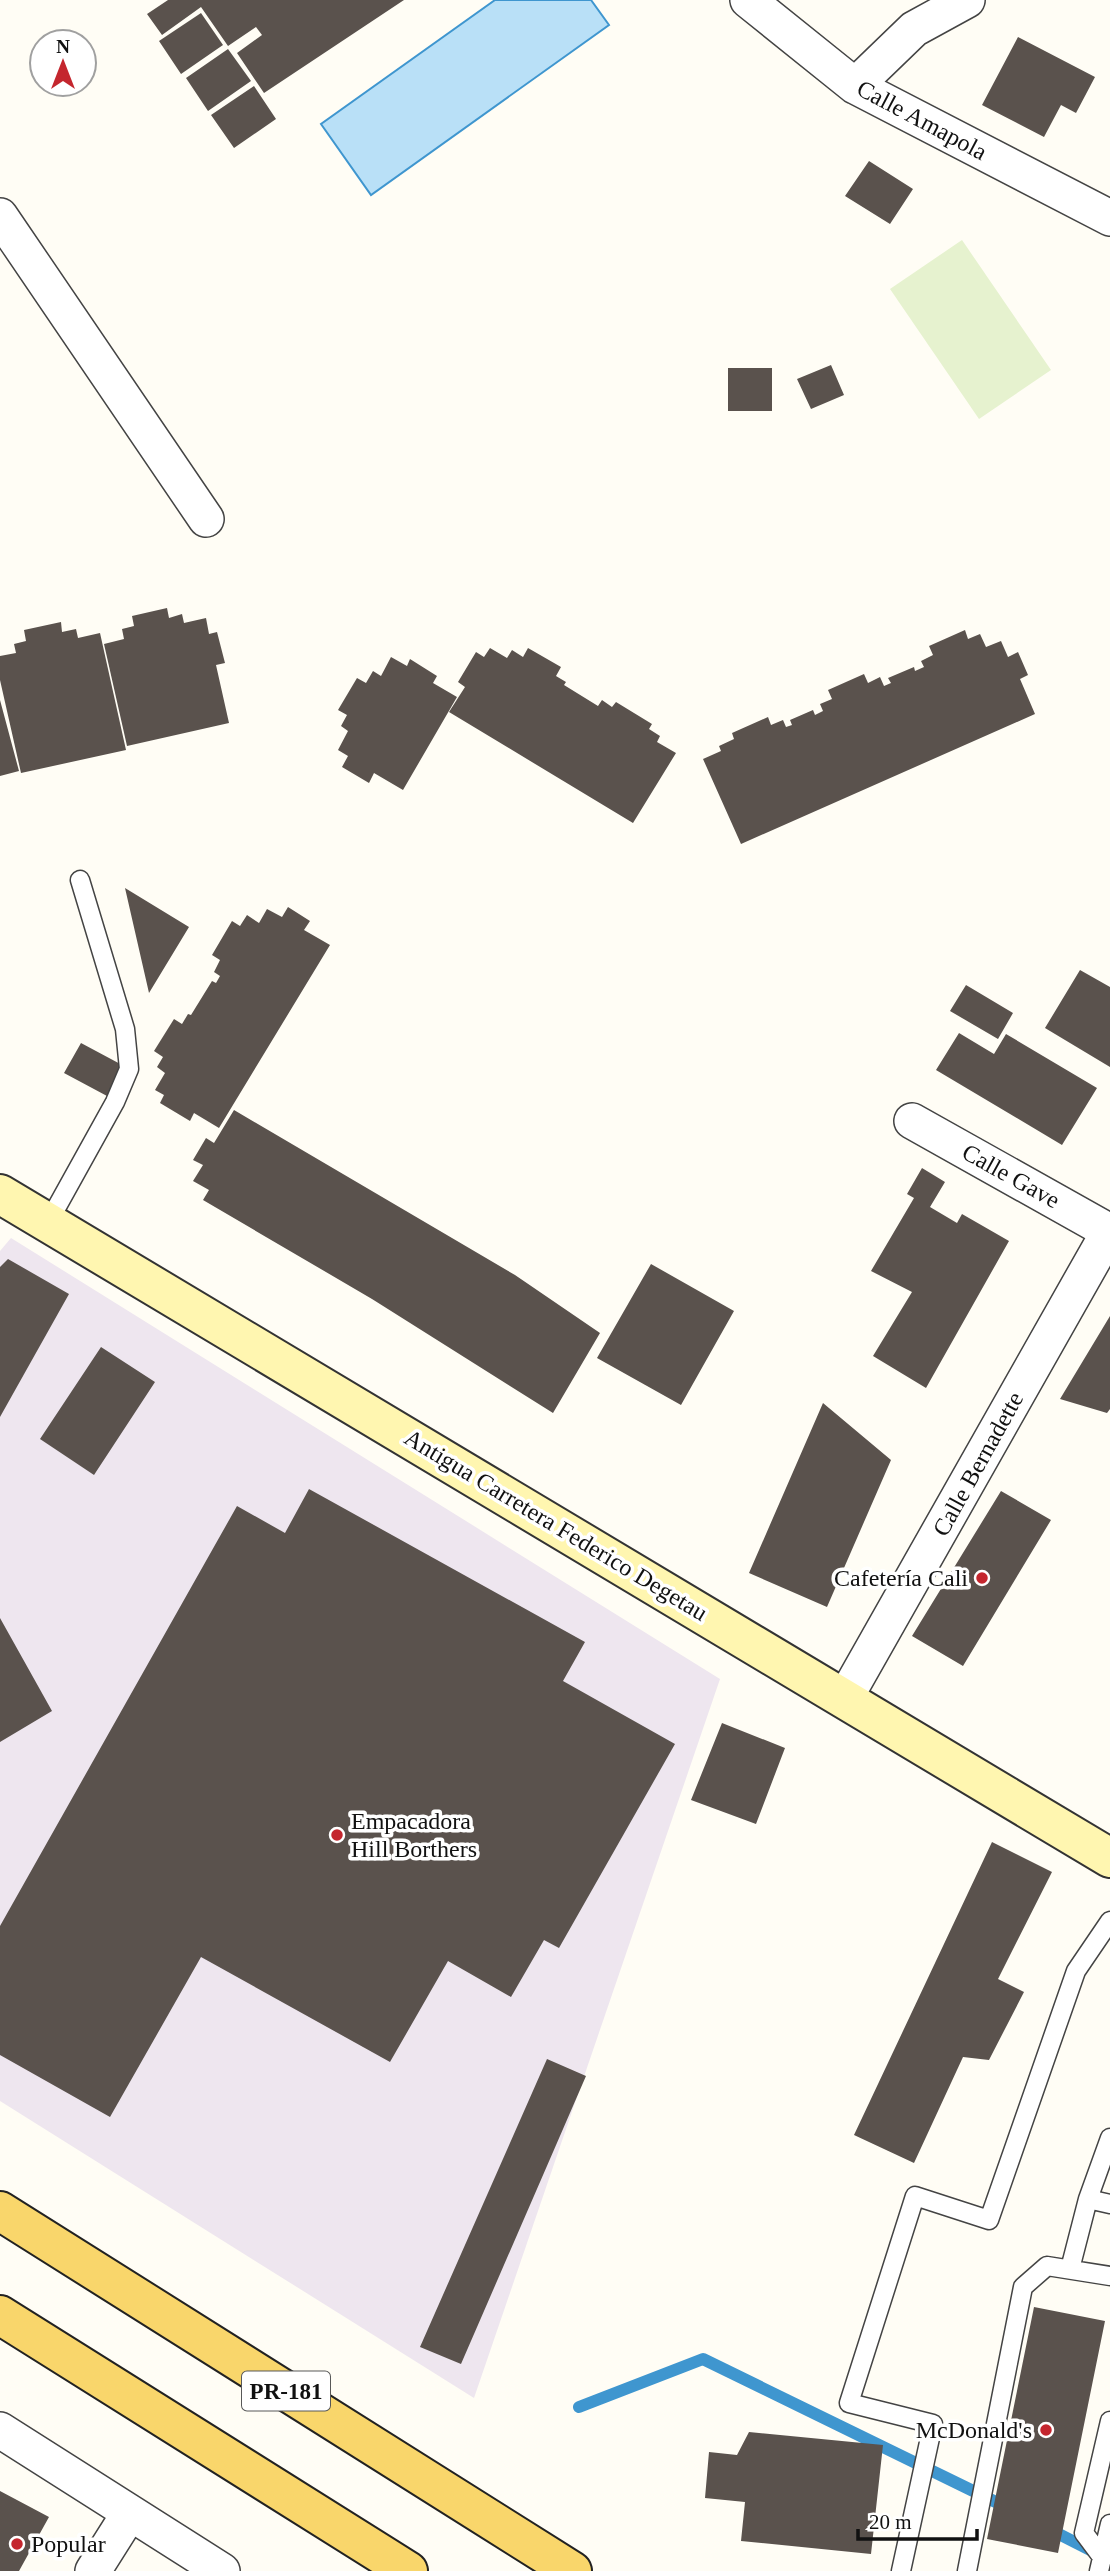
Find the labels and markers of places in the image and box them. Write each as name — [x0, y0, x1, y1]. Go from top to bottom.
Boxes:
place label: Cafetería Cali — [834, 1565, 968, 1591]
marker: Cafetería Cali — [974, 1570, 990, 1586]
place label: Empacadora Hill Borthers — [351, 1808, 477, 1862]
marker: Empacadora Hill Borthers — [329, 1827, 345, 1843]
place label: McDonald's — [916, 2417, 1032, 2443]
marker: McDonald's — [1038, 2422, 1054, 2438]
place label: Popular — [31, 2531, 106, 2557]
marker: Popular — [9, 2536, 25, 2552]

